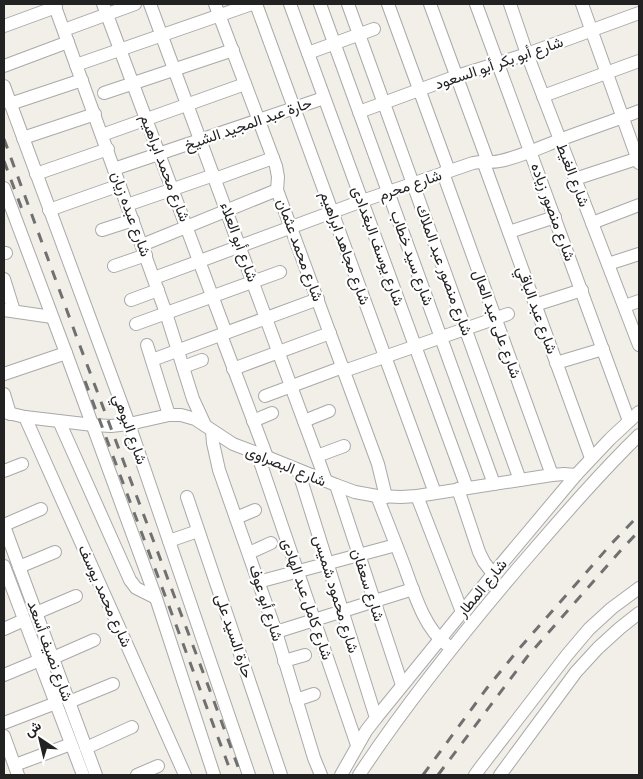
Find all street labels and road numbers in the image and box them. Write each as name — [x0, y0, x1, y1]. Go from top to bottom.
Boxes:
street label: شارع أبو بكر أبو السعود — [433, 33, 566, 95]
street label: حارة عبد المجيد الشيخ — [182, 94, 315, 156]
street label: شارع محمد ابراهيم — [134, 112, 194, 225]
street label: شارع الغيط — [551, 140, 593, 210]
street label: شارع منصور زياده — [525, 161, 579, 264]
street label: شارع محرم — [376, 166, 445, 206]
street label: شارع عبده زيان — [105, 169, 155, 260]
street label: شارع يوسف البغدادى — [346, 184, 408, 309]
street label: شارع مجاهد ابراهيم — [314, 189, 374, 308]
street label: شارع محمد عثمان — [271, 196, 327, 305]
street label: شارع أبو العلاء — [214, 200, 262, 285]
street label: شارع منصور عبد الملاك — [410, 202, 476, 339]
street label: شارع سيد خطاب — [385, 208, 438, 309]
street label: شارع عبد الباقي — [509, 264, 561, 358]
street label: شارع على عبد العال — [467, 267, 525, 382]
street label: شارع البوهي — [105, 391, 151, 468]
street label: شارع البصراوى — [242, 442, 329, 492]
street label: شارع محمود شميس — [308, 533, 363, 656]
street label: شارع كامل عبد الهادى — [276, 536, 336, 663]
street label: شارع محمد يوسف — [73, 542, 136, 651]
street label: شارع سعفان — [346, 546, 388, 625]
street label: شارع المطار — [453, 555, 512, 623]
street label: شارع أبو عوف — [243, 562, 287, 644]
street label: حارة السيد على — [210, 591, 257, 681]
street label: شارع نصيف أسعد — [22, 598, 77, 705]

